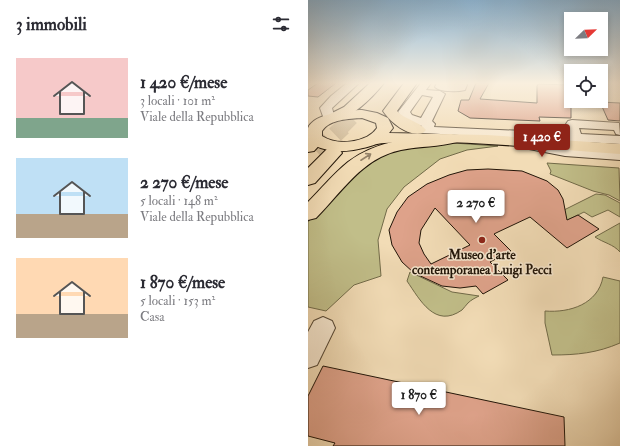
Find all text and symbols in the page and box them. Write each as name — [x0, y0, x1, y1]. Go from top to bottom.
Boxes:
north arrow — [564, 12, 608, 56]
map controls — [564, 12, 608, 108]
icon: filters — [270, 13, 292, 35]
text: 3 immobili — [16, 14, 87, 35]
button: locate — [564, 64, 608, 108]
text: 1 420 €/mese — [140, 72, 227, 93]
icon: home — [48, 74, 96, 122]
text: 3 locali · 101 m² — [140, 93, 215, 109]
text: Viale della Repubblica — [140, 109, 254, 125]
pin: 1 420 € — [505, 124, 579, 158]
text: 1 420 € — [523, 129, 561, 145]
one-way arrow — [360, 153, 372, 161]
text: 2 270 €/mese — [140, 172, 228, 193]
icon: home — [48, 174, 96, 222]
pin: 2 270 € — [439, 190, 513, 224]
text: 5 locali · 148 m² — [140, 193, 218, 209]
text: 2 270 € — [457, 195, 495, 211]
text: Viale della Repubblica — [140, 209, 254, 225]
marker: Museo d'arte contemporanea Luigi Pecci — [477, 235, 487, 245]
place label: Museo d'arte contemporanea Luigi Pecci — [412, 247, 552, 279]
text: 1 870 €/mese — [140, 272, 225, 293]
icon: home — [48, 274, 96, 322]
text: 5 locali · 153 m² — [140, 293, 215, 309]
text: Casa — [140, 309, 165, 325]
pin: 1 870 € — [382, 382, 456, 416]
text: 1 870 € — [401, 387, 437, 403]

